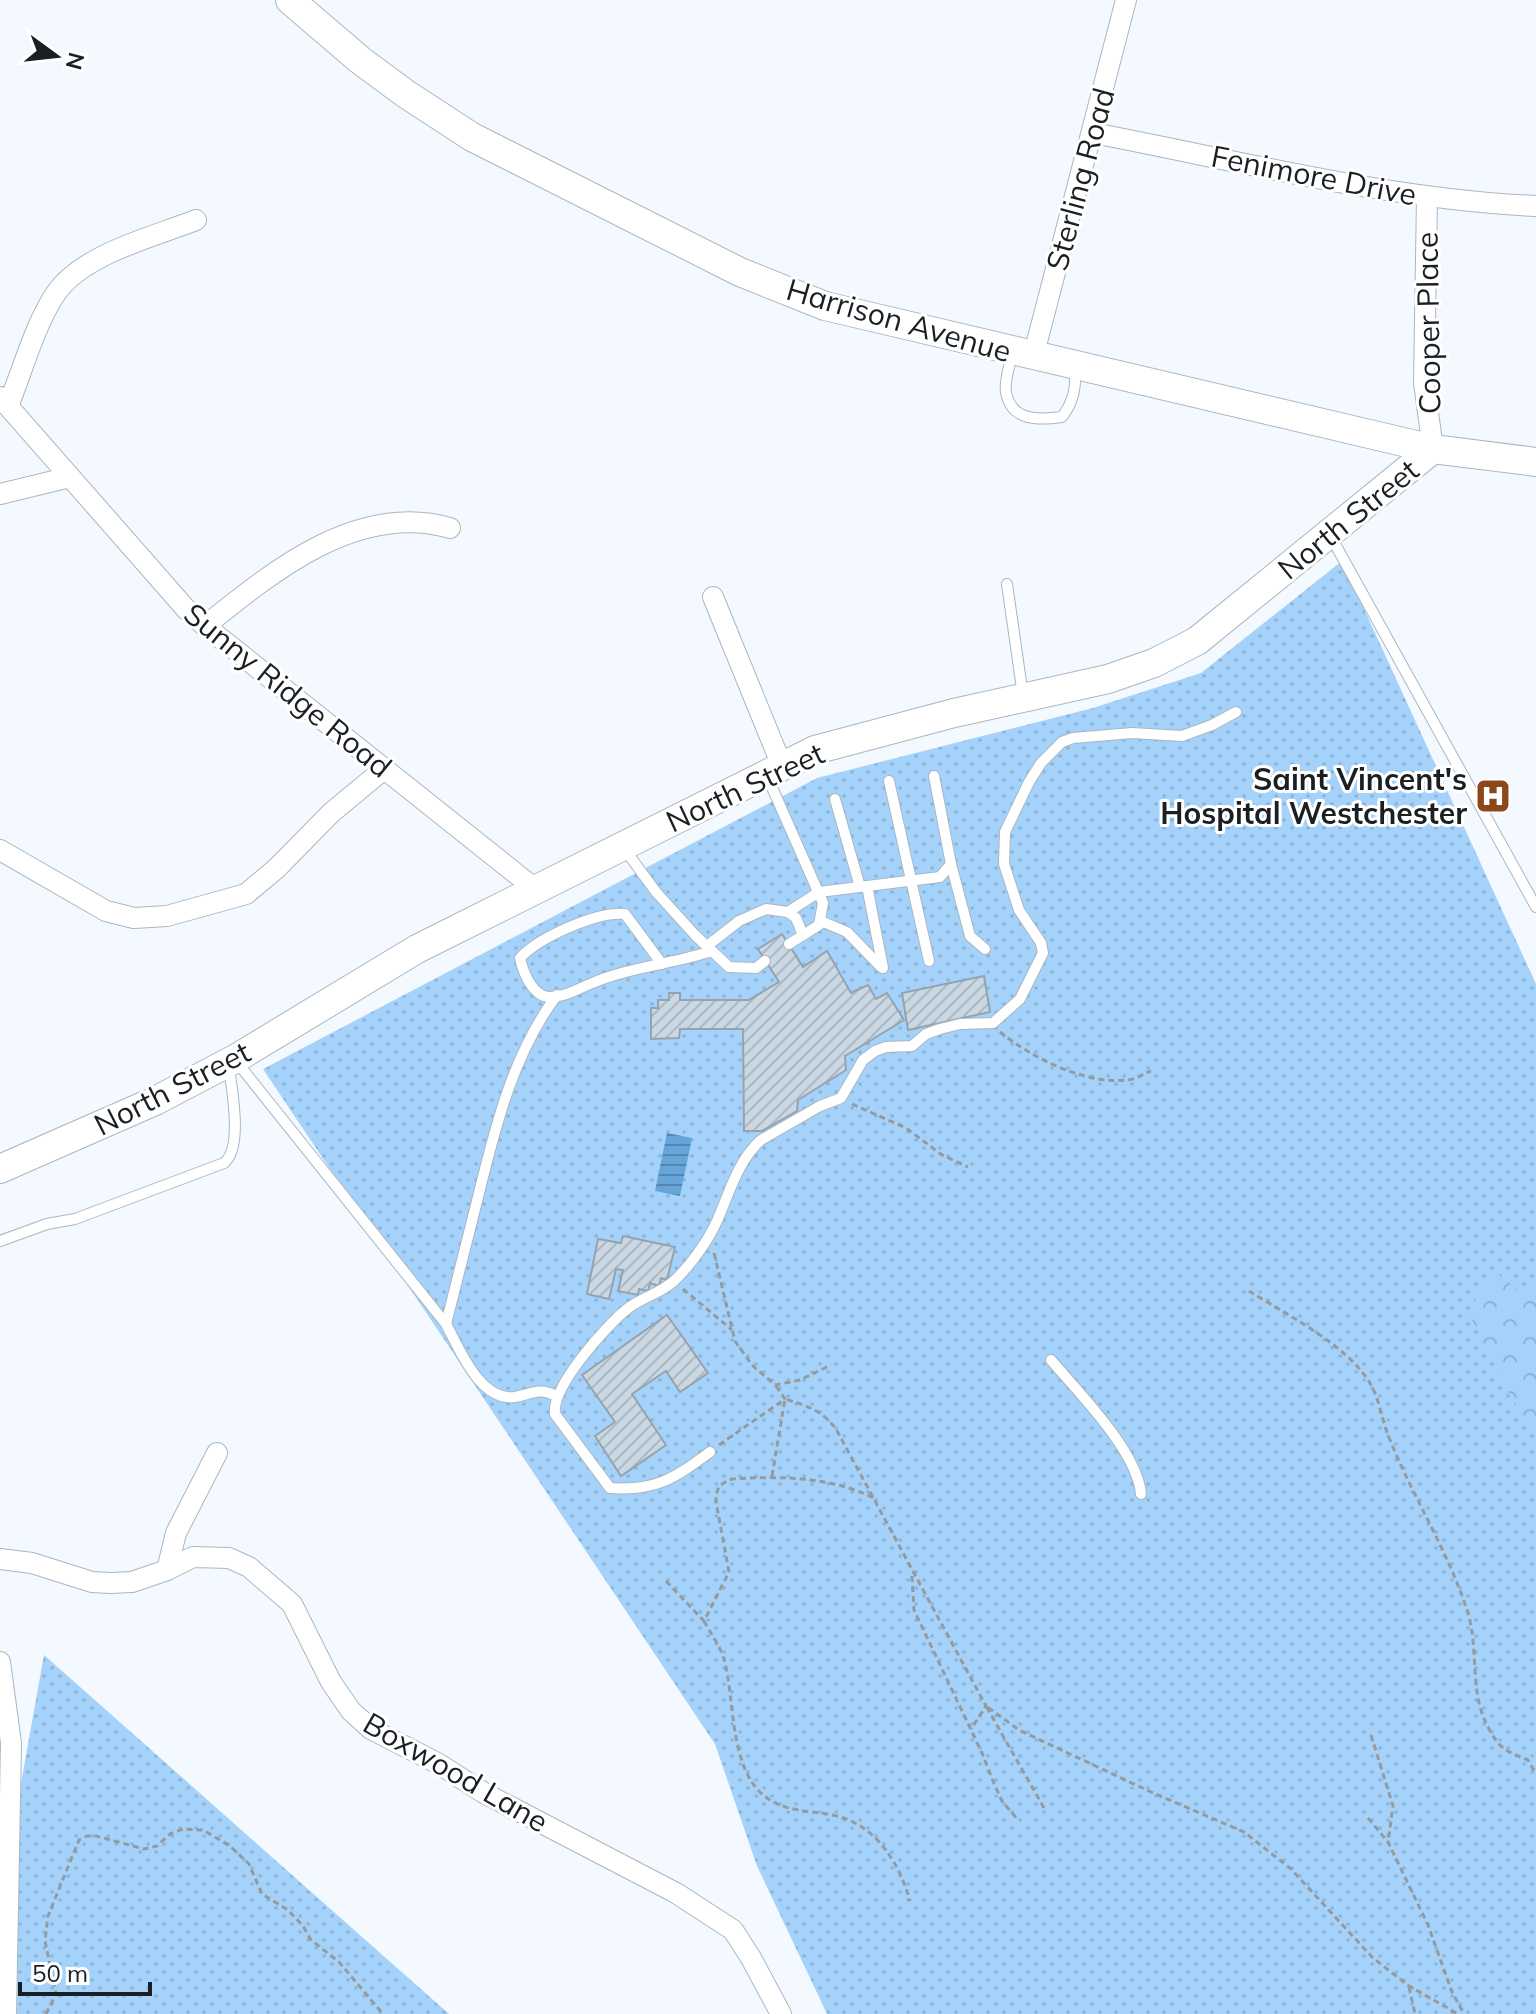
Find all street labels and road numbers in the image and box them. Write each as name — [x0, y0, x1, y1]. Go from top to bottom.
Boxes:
street label: Sterling Road — [1037, 84, 1123, 274]
street label: Fenimore Drive — [1208, 136, 1420, 214]
street label: Cooper Place — [1407, 232, 1449, 414]
street label: Harrison Avenue — [782, 270, 1016, 370]
street label: North Street — [1270, 451, 1426, 587]
street label: Sunny Ridge Road — [176, 595, 400, 785]
street label: North Street — [660, 734, 830, 840]
street label: North Street — [88, 1032, 256, 1144]
street label: Boxwood Lane — [357, 1704, 555, 1840]

